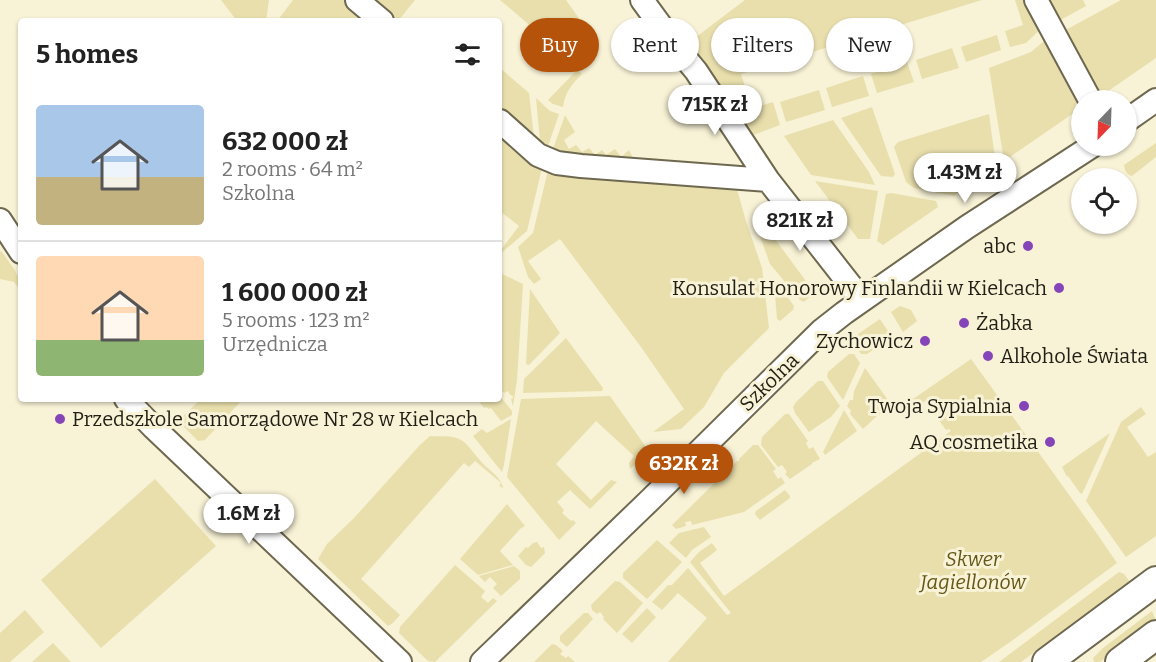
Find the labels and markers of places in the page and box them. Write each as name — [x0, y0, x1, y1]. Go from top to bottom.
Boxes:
pin: 715K zł — [660, 85, 770, 136]
pin: 1.43M zł — [903, 153, 1027, 204]
pin: 821K zł — [745, 201, 855, 252]
place label: abc — [983, 234, 1016, 258]
marker: abc — [1021, 239, 1035, 253]
place label: Konsulat Honorowy Finlandii w Kielcach — [672, 276, 1048, 300]
marker: Konsulat Honorowy Finlandii w Kielcach — [1052, 281, 1066, 295]
place label: Żabka — [976, 311, 1033, 335]
marker: Żabka — [957, 316, 971, 330]
place label: Zychowicz — [816, 329, 913, 353]
marker: Zychowicz — [918, 334, 932, 348]
place label: Alkohole Świata — [1000, 344, 1148, 368]
marker: Alkohole Świata — [981, 349, 995, 363]
place label: Twoja Sypialnia — [868, 394, 1012, 419]
marker: Twoja Sypialnia — [1017, 399, 1031, 413]
place label: Przedszkole Samorządowe Nr 28 w Kielcach — [72, 407, 479, 431]
marker: Przedszkole Samorządowe Nr 28 w Kielcach — [53, 412, 67, 426]
place label: AQ cosmetika — [909, 430, 1038, 454]
marker: AQ cosmetika — [1043, 435, 1057, 449]
pin: 632K zł — [629, 444, 739, 495]
pin: 1.6M zł — [194, 494, 304, 545]

